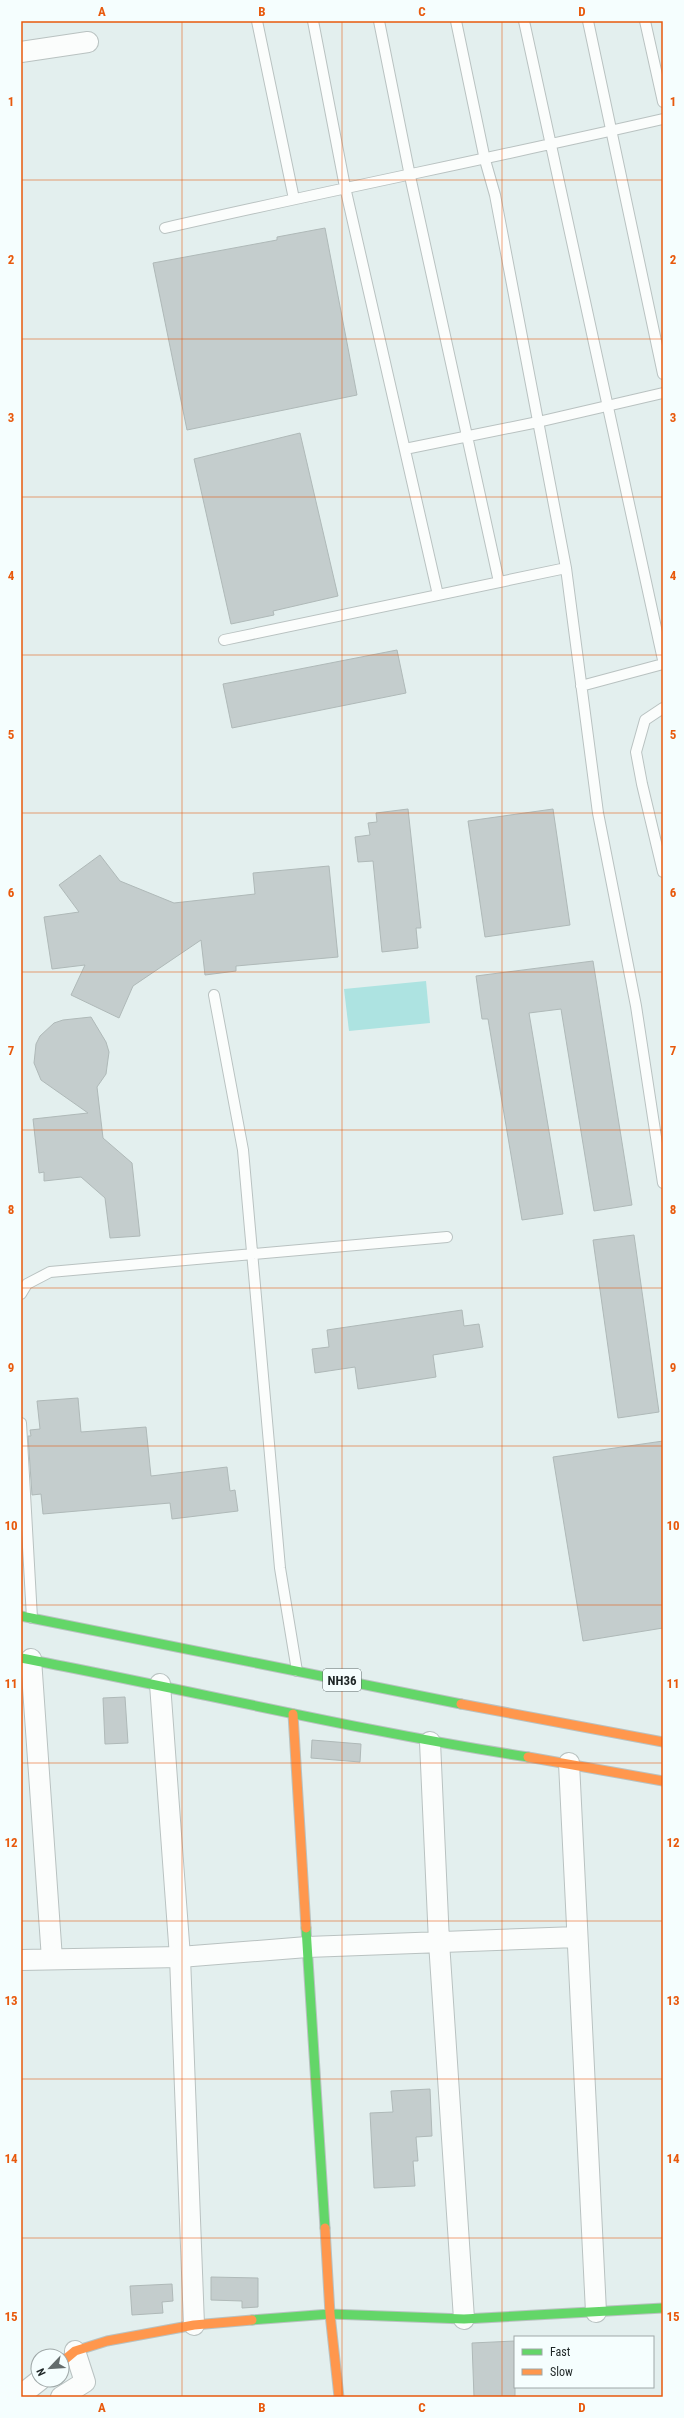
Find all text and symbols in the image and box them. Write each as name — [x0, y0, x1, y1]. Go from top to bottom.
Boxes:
text: A — [98, 4, 106, 19]
text: B — [258, 4, 266, 19]
text: C — [418, 4, 426, 19]
text: D — [578, 4, 586, 19]
text: 1 — [8, 94, 14, 109]
text: 1 — [670, 94, 676, 109]
text: 2 — [8, 252, 15, 267]
text: 2 — [670, 252, 677, 267]
text: 3 — [8, 410, 14, 425]
text: 3 — [670, 410, 676, 425]
text: 4 — [8, 568, 15, 583]
text: 4 — [670, 568, 677, 583]
text: 5 — [8, 727, 15, 742]
text: 5 — [670, 727, 677, 742]
text: 6 — [8, 885, 15, 900]
text: 6 — [670, 885, 677, 900]
text: 7 — [8, 1043, 15, 1058]
text: 7 — [670, 1043, 677, 1058]
text: 8 — [8, 1202, 14, 1217]
text: 8 — [670, 1202, 676, 1217]
text: 9 — [8, 1360, 14, 1375]
text: 9 — [670, 1360, 676, 1375]
text: 10 — [4, 1518, 18, 1533]
text: 10 — [666, 1518, 680, 1533]
road number: NH36 — [323, 1669, 361, 1691]
text: 11 — [4, 1676, 18, 1691]
text: 11 — [666, 1676, 680, 1691]
text: 12 — [4, 1835, 18, 1850]
text: 12 — [666, 1835, 680, 1850]
text: 13 — [4, 1993, 18, 2008]
text: 13 — [666, 1993, 680, 2008]
text: 14 — [4, 2151, 18, 2166]
text: 14 — [666, 2151, 680, 2166]
text: 15 — [4, 2309, 18, 2324]
text: 15 — [666, 2309, 680, 2324]
legend — [514, 2336, 654, 2388]
text: Fast — [550, 2345, 571, 2359]
north arrow — [30, 2348, 70, 2388]
text: Slow — [550, 2365, 573, 2379]
text: N — [34, 2366, 49, 2378]
text: A — [98, 2400, 106, 2415]
text: B — [258, 2400, 266, 2415]
text: C — [418, 2400, 426, 2415]
text: D — [578, 2400, 586, 2415]

